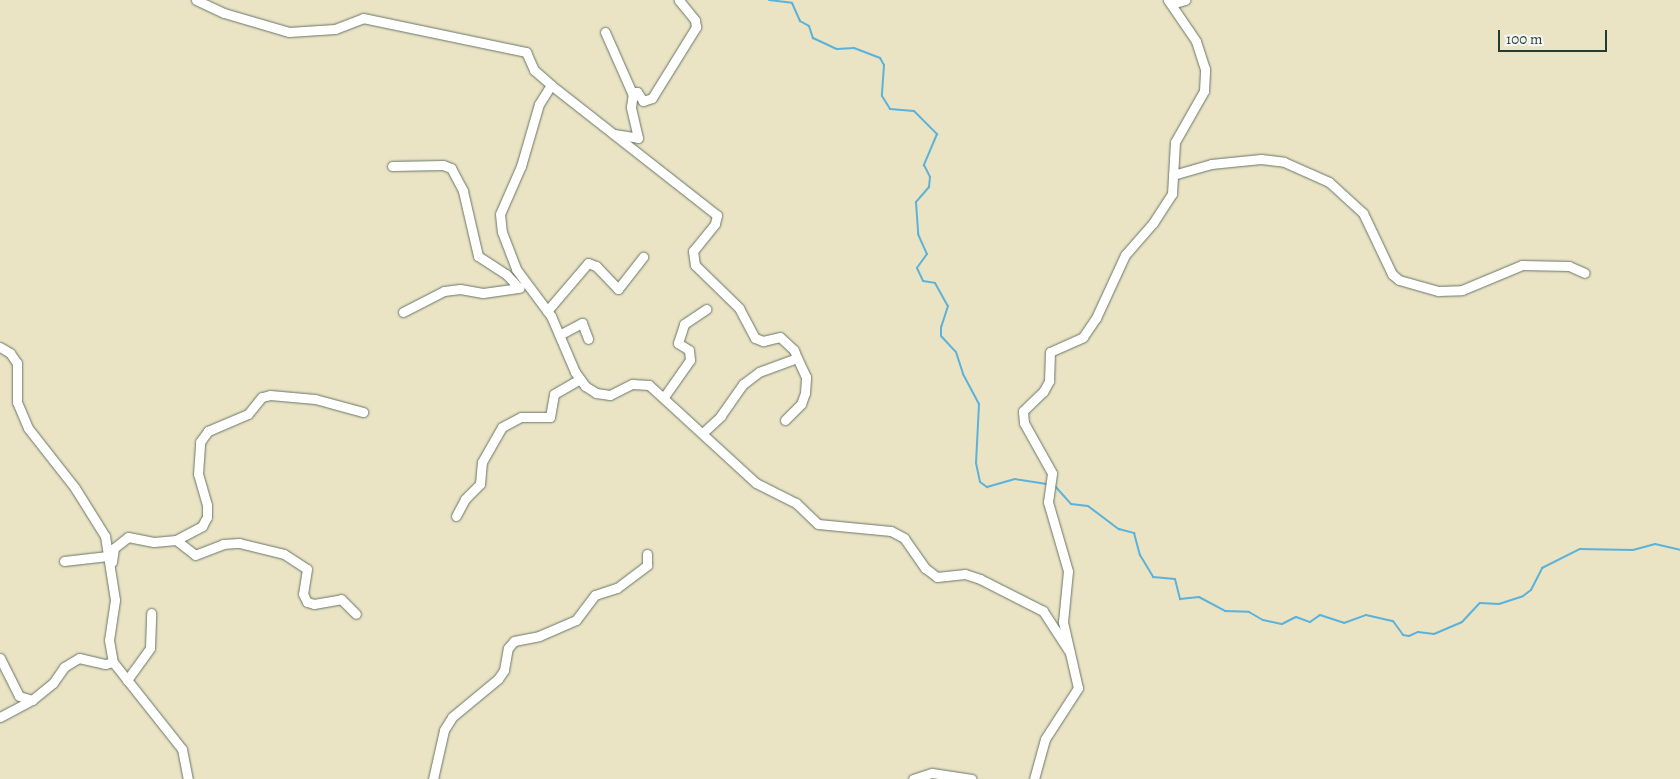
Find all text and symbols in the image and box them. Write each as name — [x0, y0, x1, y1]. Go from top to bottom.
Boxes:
scale bar — [1500, 20, 1609, 52]
text: 100 m — [1506, 29, 1543, 49]

